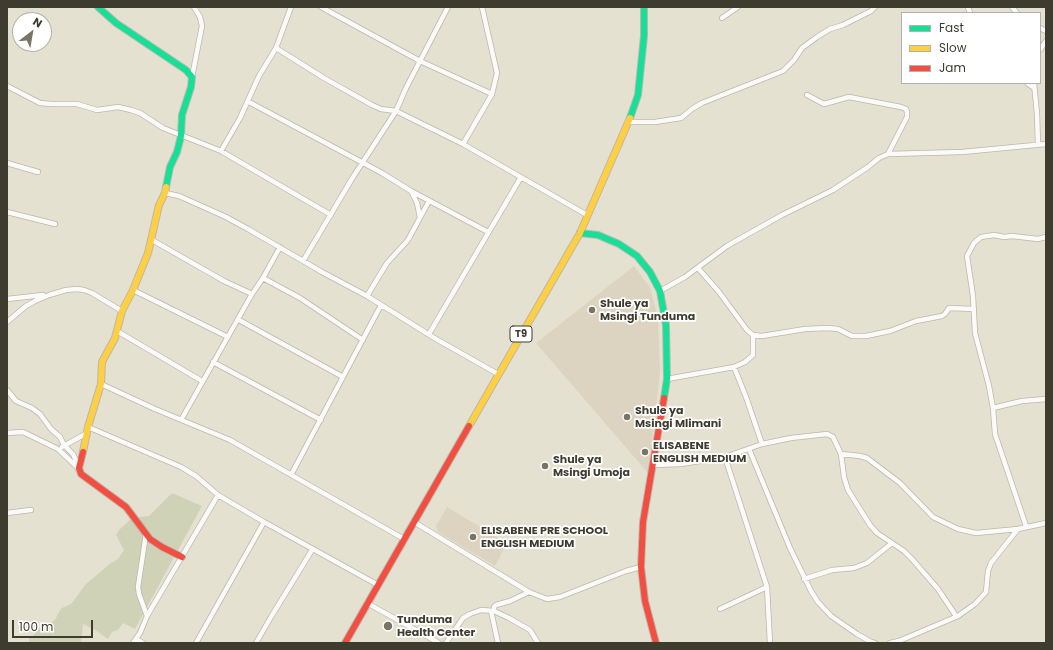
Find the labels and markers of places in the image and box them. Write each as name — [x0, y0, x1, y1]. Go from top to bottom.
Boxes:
place label: Shule ya Msingi Tunduma — [600, 297, 695, 323]
marker: Shule ya Msingi Tunduma — [587, 305, 597, 315]
place label: Shule ya Msingi Mlimani — [635, 404, 721, 430]
marker: Shule ya Msingi Mlimani — [622, 412, 632, 422]
place label: ELISABENE ENGLISH MEDIUM — [653, 439, 746, 465]
marker: ELISABENE ENGLISH MEDIUM — [640, 447, 650, 457]
place label: Shule ya Msingi Umoja — [553, 453, 630, 479]
marker: Shule ya Msingi Umoja — [540, 461, 550, 471]
place label: ELISABENE PRE SCHOOL ENGLISH MEDIUM — [481, 524, 608, 550]
marker: ELISABENE PRE SCHOOL ENGLISH MEDIUM — [468, 532, 478, 542]
place label: Tunduma Health Center — [397, 613, 475, 639]
marker: Tunduma Health Center — [382, 620, 394, 632]

